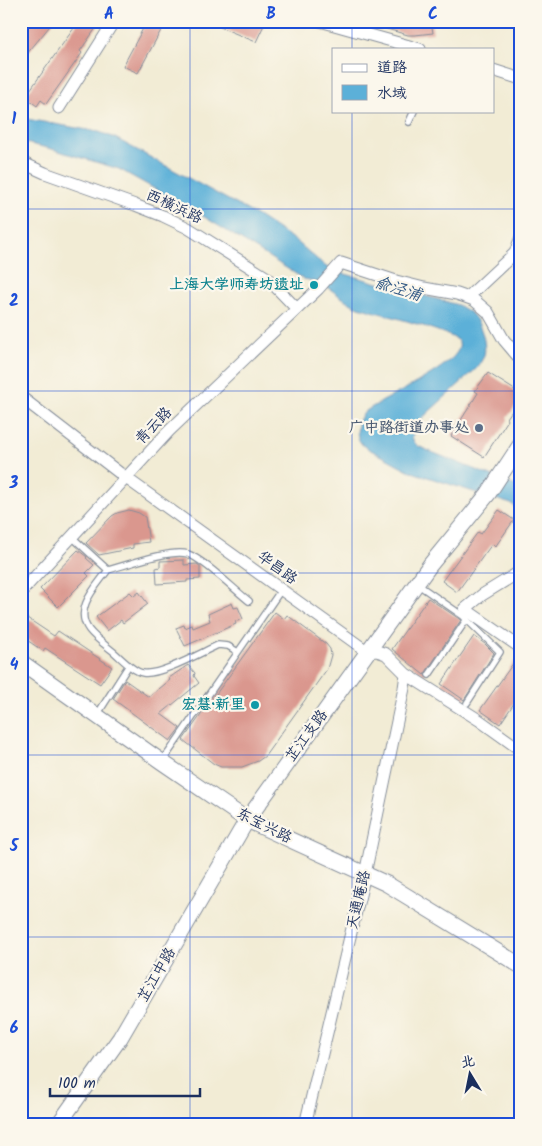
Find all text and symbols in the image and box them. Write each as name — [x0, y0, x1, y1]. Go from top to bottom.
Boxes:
text: A — [104, 2, 114, 27]
text: B — [266, 2, 276, 27]
text: C — [428, 2, 438, 27]
legend — [332, 48, 494, 112]
text: 道路 — [377, 56, 407, 80]
text: 水域 — [377, 82, 407, 106]
text: 1 — [12, 107, 17, 132]
street label: 西横浜路 — [142, 183, 206, 231]
water label: 俞泾浦 — [371, 270, 427, 309]
place label: 上海大学师寿坊遗址 — [169, 273, 304, 297]
marker: 上海大学师寿坊遗址 — [308, 279, 320, 291]
text: 2 — [9, 289, 19, 314]
street label: 青云路 — [130, 401, 178, 451]
place label: 广中路街道办事处 — [349, 416, 469, 440]
marker: 广中路街道办事处 — [473, 422, 485, 434]
text: 3 — [9, 471, 19, 496]
street label: 华昌路 — [252, 545, 302, 591]
text: 4 — [10, 653, 19, 678]
place label: 宏慧·新里 — [181, 693, 245, 717]
marker: 宏慧·新里 — [249, 699, 261, 711]
street label: 芷江支路 — [280, 705, 334, 767]
street label: 东宝兴路 — [232, 802, 296, 850]
text: 5 — [9, 834, 20, 859]
street label: 天通庵路 — [341, 868, 377, 932]
street label: 芷江中路 — [132, 943, 182, 1007]
text: 6 — [10, 1016, 19, 1041]
north arrow — [444, 1048, 494, 1098]
text: 北 — [459, 1050, 477, 1074]
scale bar — [50, 1066, 200, 1098]
text: 100 m — [58, 1072, 96, 1096]

